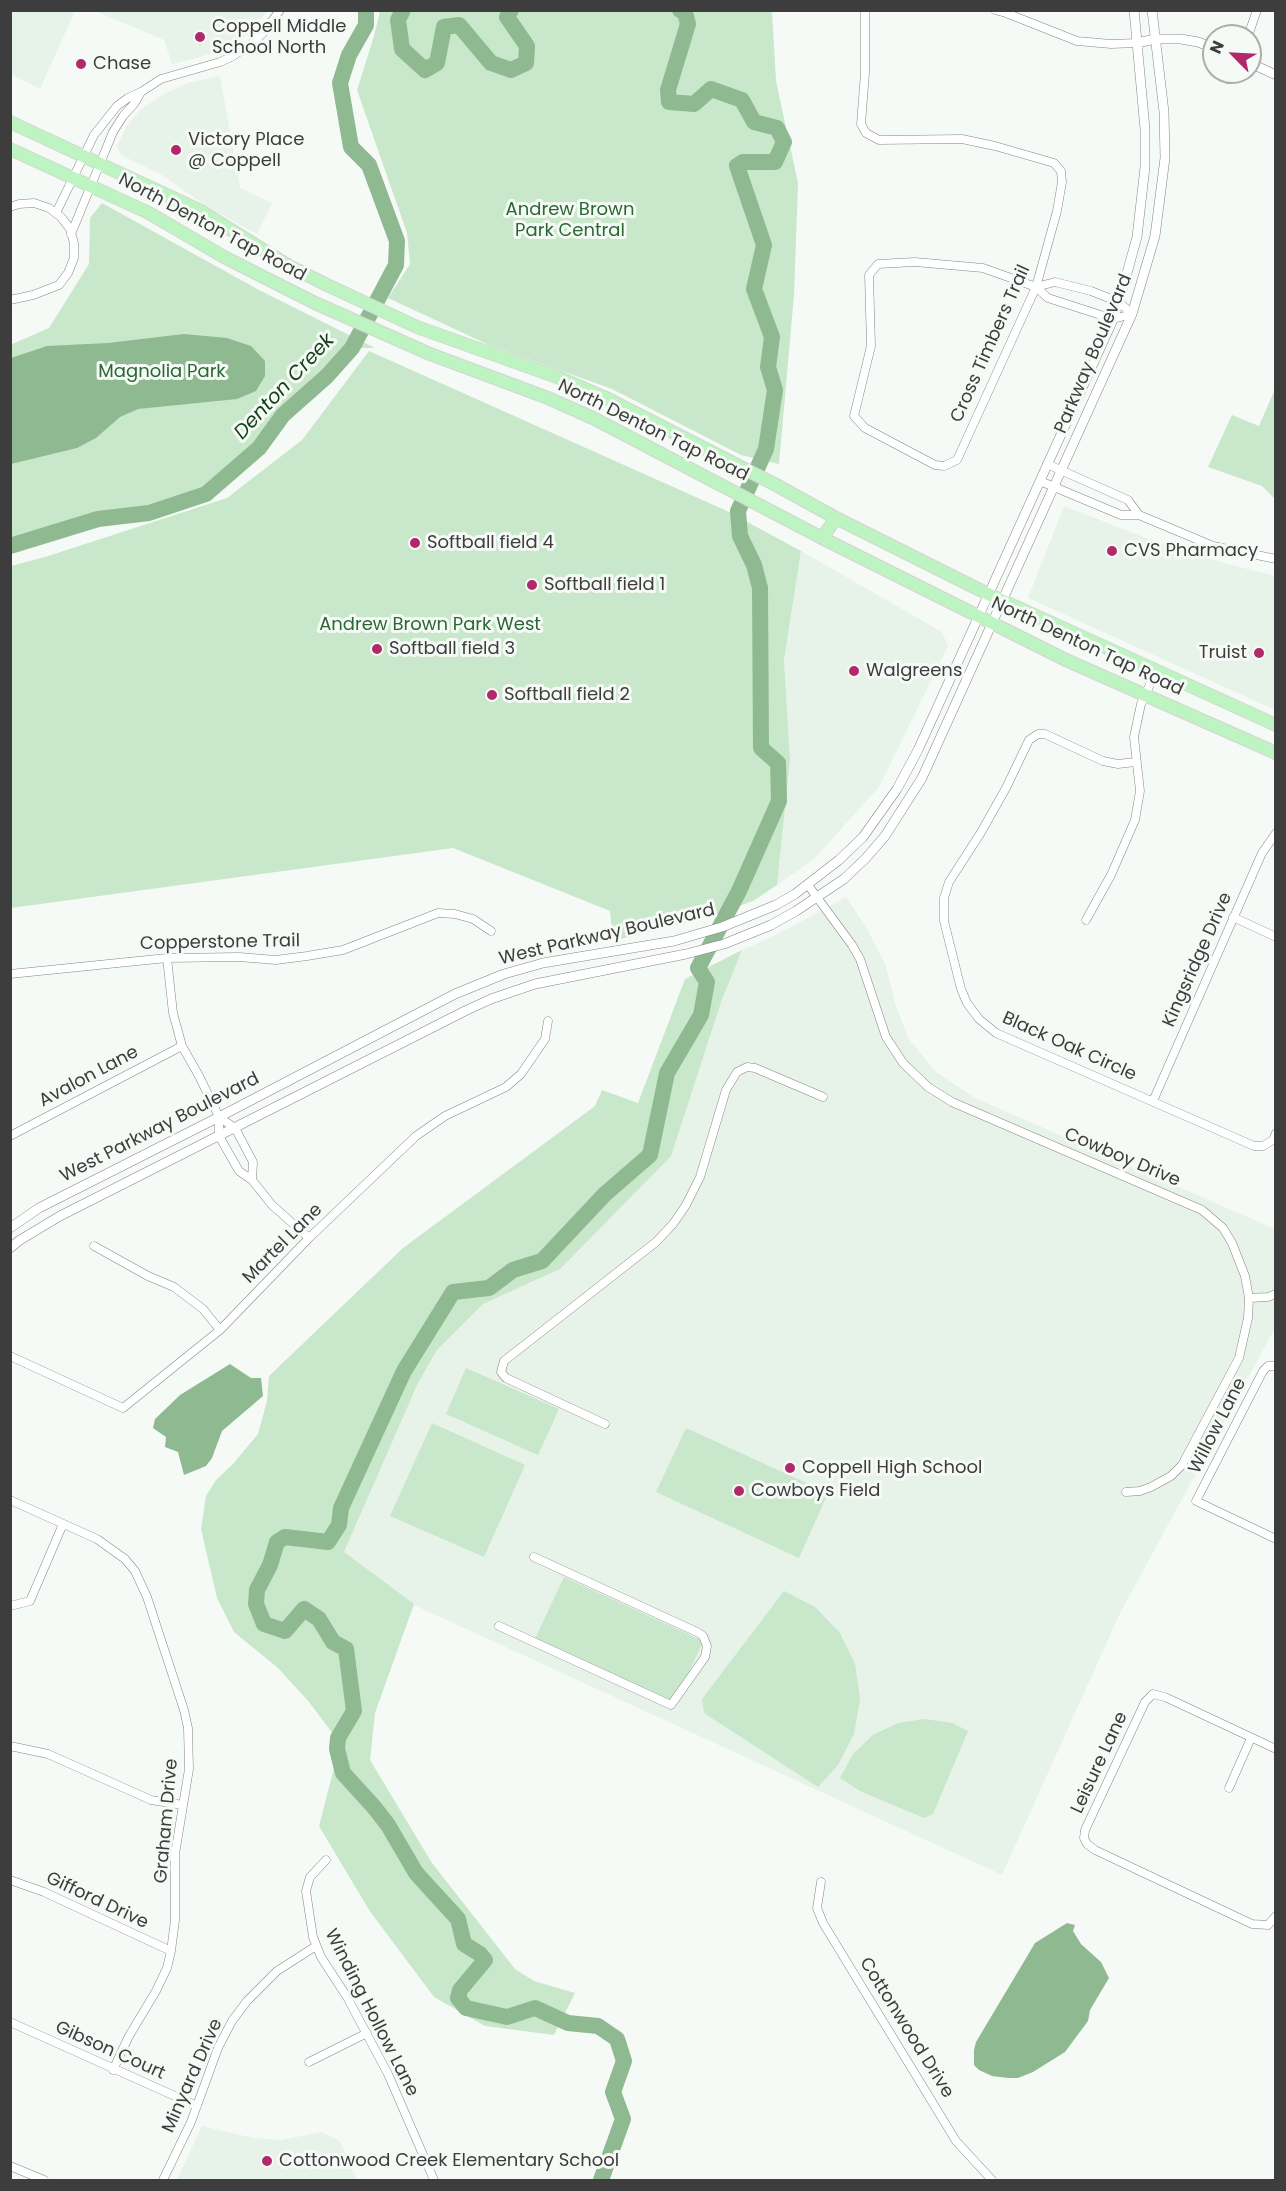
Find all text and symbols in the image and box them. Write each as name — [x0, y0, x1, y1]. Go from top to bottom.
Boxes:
place label: Coppell Middle School North — [212, 16, 346, 58]
north arrow — [1202, 24, 1262, 84]
marker: Coppell Middle School North — [193, 30, 207, 44]
text: N — [1204, 37, 1230, 57]
place label: Chase — [93, 53, 151, 75]
marker: Chase — [74, 57, 88, 71]
place label: Victory Place @ Coppell — [188, 129, 304, 172]
marker: Victory Place @ Coppell — [169, 143, 183, 157]
street label: North Denton Tap Road — [115, 169, 309, 287]
park label: Andrew Brown Park Central — [506, 199, 634, 242]
street label: Cross Timbers Trail — [947, 262, 1035, 426]
street label: Parkway Boulevard — [1051, 271, 1137, 437]
water label: Denton Creek — [230, 329, 340, 445]
park label: Magnolia Park — [98, 361, 226, 383]
street label: North Denton Tap Road — [554, 375, 752, 487]
place label: Softball field 4 — [427, 532, 554, 554]
marker: Softball field 4 — [408, 536, 422, 550]
place label: CVS Pharmacy — [1124, 540, 1258, 562]
marker: CVS Pharmacy — [1105, 544, 1119, 558]
place label: Softball field 1 — [544, 574, 665, 596]
marker: Softball field 1 — [525, 578, 539, 592]
street label: North Denton Tap Road — [988, 593, 1186, 701]
park label: Andrew Brown Park West — [319, 614, 541, 636]
place label: Softball field 3 — [389, 638, 515, 660]
marker: Softball field 3 — [370, 642, 384, 656]
place label: Truist — [1199, 642, 1247, 664]
marker: Truist — [1252, 646, 1266, 660]
place label: Walgreens — [866, 660, 962, 682]
marker: Walgreens — [847, 664, 861, 678]
place label: Softball field 2 — [504, 684, 630, 706]
marker: Softball field 2 — [485, 688, 499, 702]
street label: Kingsridge Drive — [1159, 889, 1237, 1031]
street label: West Parkway Boulevard — [497, 900, 717, 970]
street label: Copperstone Trail — [140, 931, 300, 955]
street label: Black Oak Circle — [999, 1008, 1139, 1086]
street label: Avalon Lane — [36, 1042, 142, 1112]
street label: West Parkway Boulevard — [57, 1068, 263, 1188]
street label: Cowboy Drive — [1061, 1124, 1183, 1192]
street label: Martel Lane — [239, 1200, 327, 1288]
street label: Willow Lane — [1185, 1375, 1251, 1477]
place label: Coppell High School — [802, 1457, 982, 1479]
marker: Coppell High School — [783, 1461, 797, 1475]
place label: Cowboys Field — [751, 1480, 880, 1502]
marker: Cowboys Field — [732, 1484, 746, 1498]
street label: Leisure Lane — [1067, 1709, 1133, 1817]
street label: Graham Drive — [151, 1758, 183, 1884]
street label: Gifford Drive — [42, 1868, 152, 1934]
street label: Winding Hollow Lane — [319, 1926, 423, 2100]
street label: Cottonwood Drive — [854, 1954, 958, 2102]
street label: Minyard Drive — [158, 2016, 228, 2136]
street label: Gibson Court — [52, 2017, 168, 2085]
place label: Cottonwood Creek Elementary School — [279, 2150, 619, 2172]
marker: Cottonwood Creek Elementary School — [260, 2154, 274, 2168]

